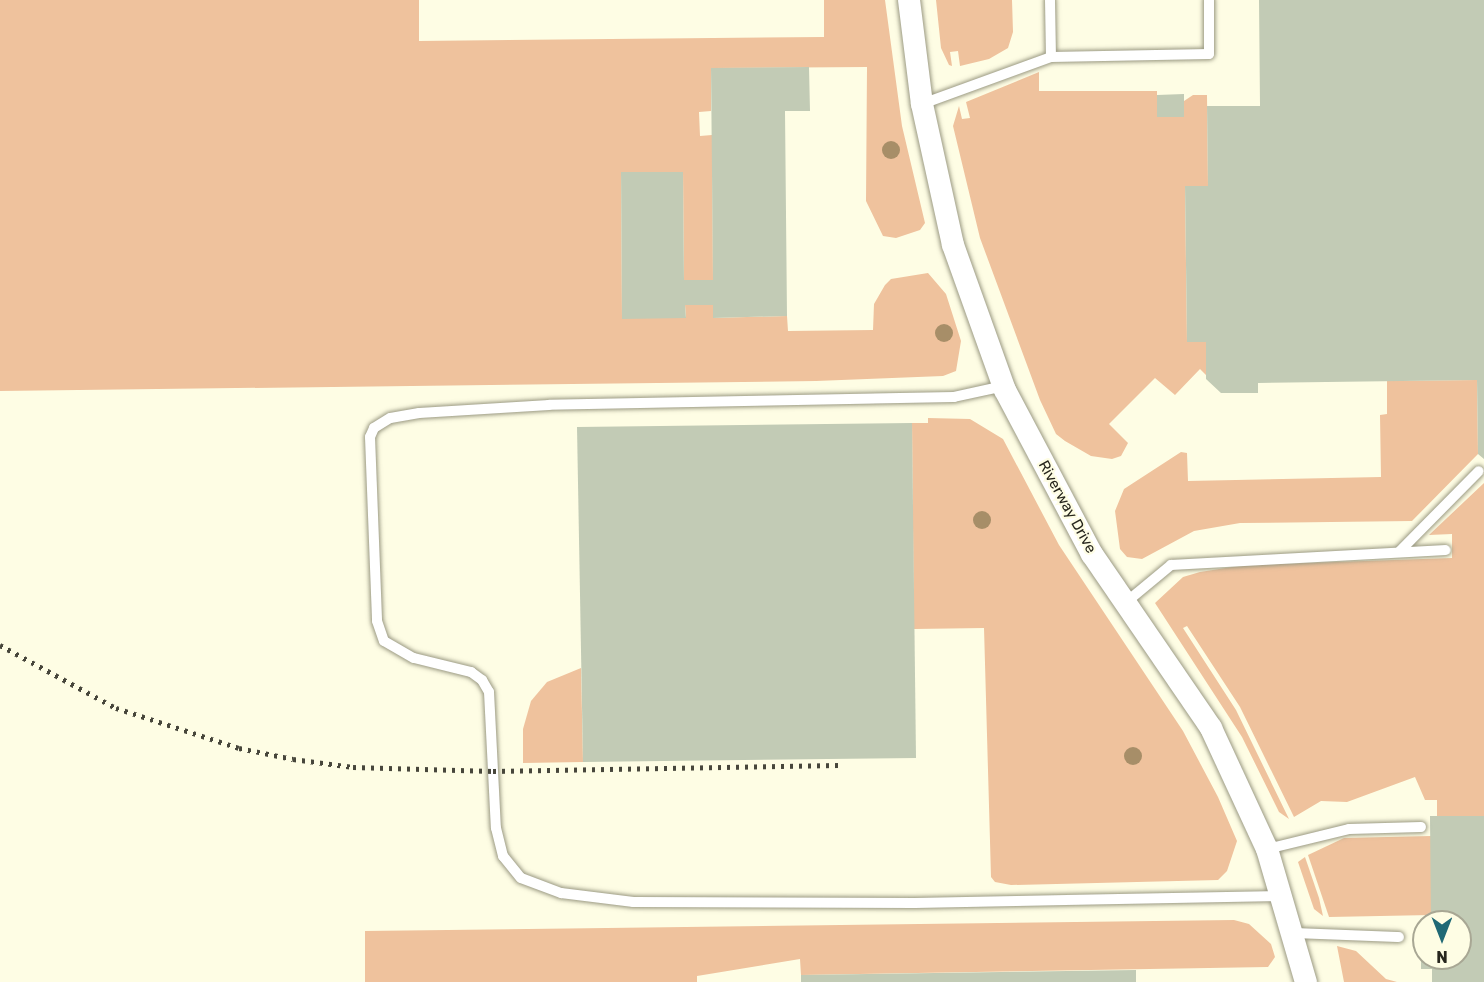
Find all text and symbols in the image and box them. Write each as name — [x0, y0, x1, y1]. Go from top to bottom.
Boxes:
street label: Riverway Drive — [1034, 457, 1100, 557]
north arrow — [1412, 910, 1472, 970]
text: N — [1436, 947, 1448, 966]

